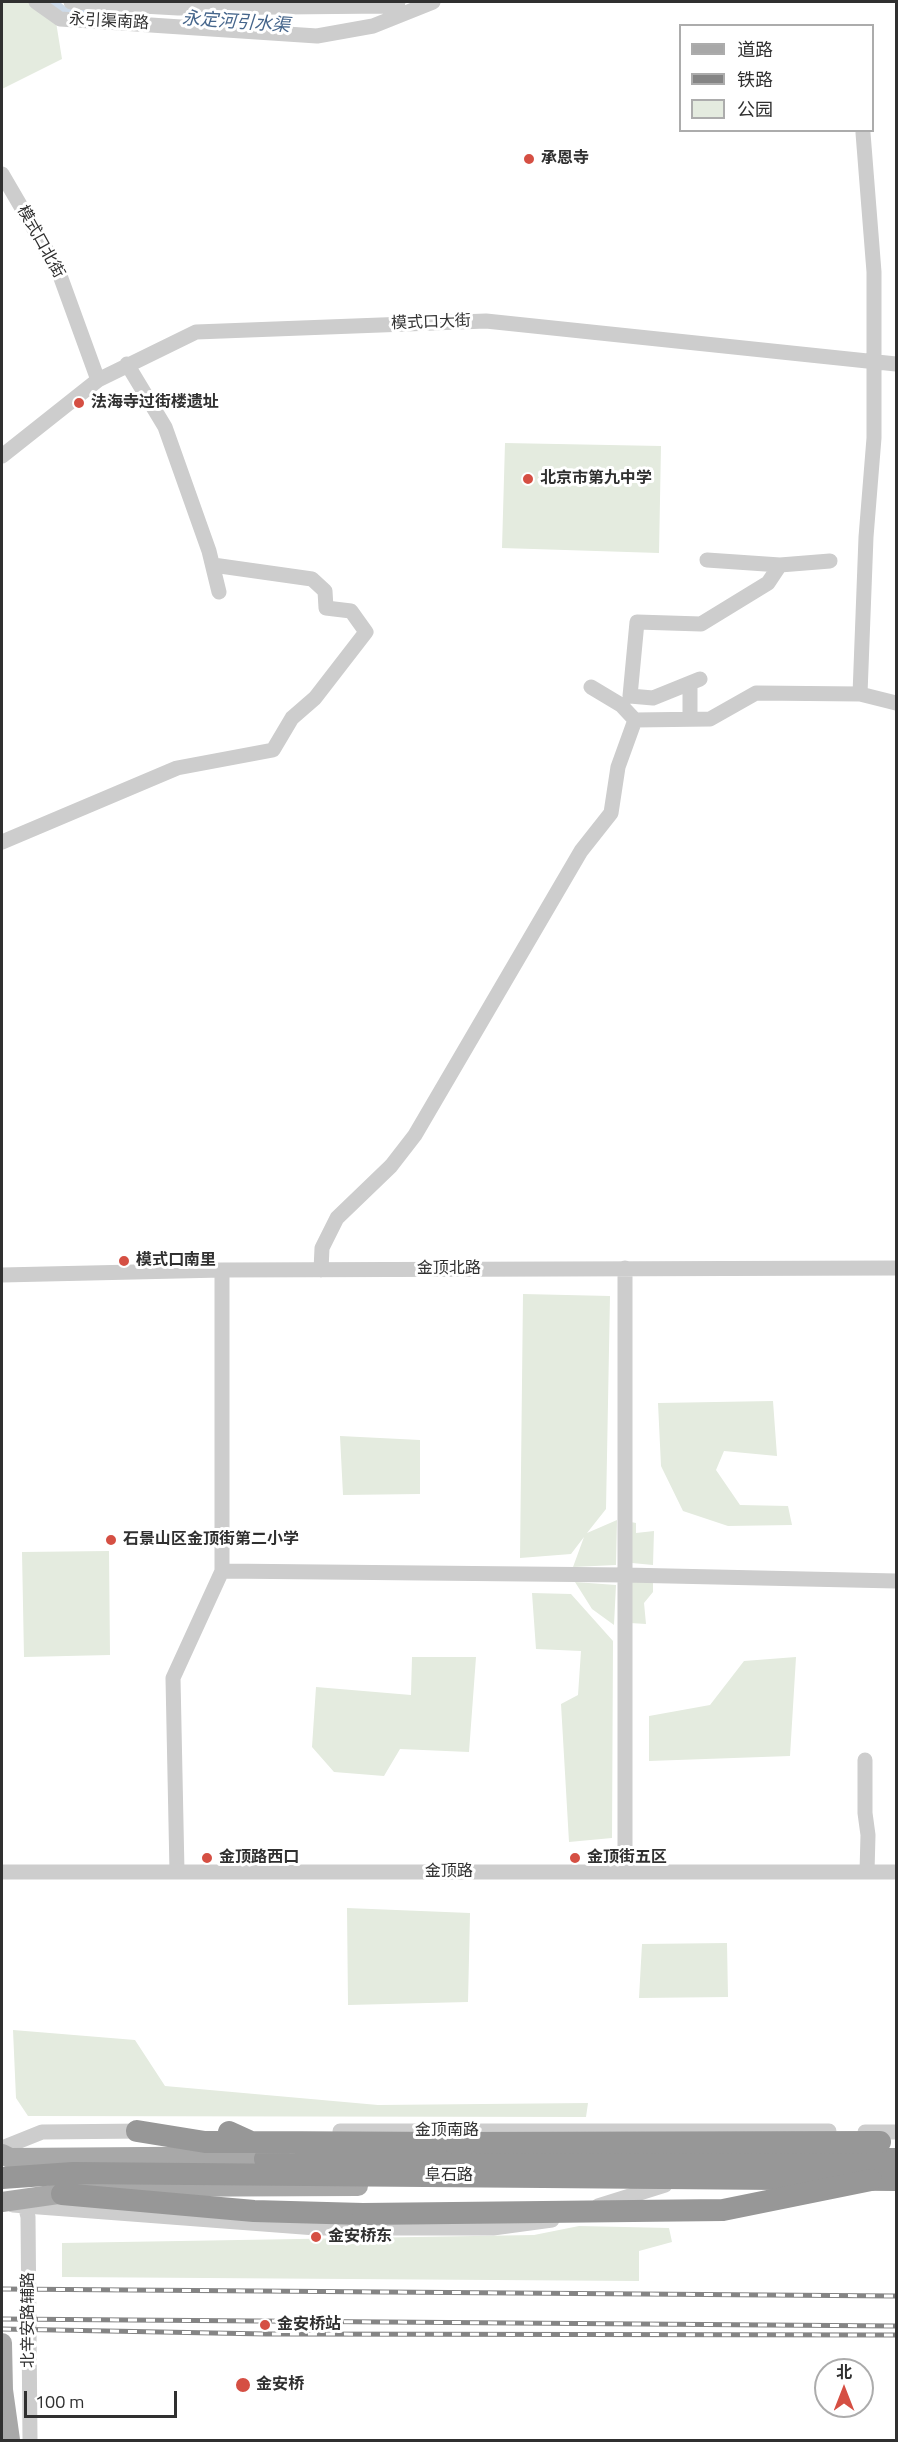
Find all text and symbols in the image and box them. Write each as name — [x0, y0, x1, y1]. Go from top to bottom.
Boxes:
water label: 永定河引水渠 — [181, 8, 291, 38]
street label: 永引渠南路 — [69, 10, 149, 34]
legend — [679, 24, 874, 132]
text: 道路 — [737, 36, 773, 63]
text: 铁路 — [737, 66, 773, 93]
text: 公园 — [737, 96, 773, 123]
place label: 承恩寺 — [541, 149, 589, 169]
marker: 承恩寺 — [522, 152, 536, 166]
street label: 模式口北街 — [12, 202, 68, 282]
street label: 模式口大街 — [391, 312, 471, 334]
place label: 法海寺过街楼遗址 — [91, 393, 219, 413]
marker: 法海寺过街楼遗址 — [72, 396, 86, 410]
place label: 北京市第九中学 — [540, 469, 652, 489]
marker: 北京市第九中学 — [521, 472, 535, 486]
place label: 模式口南里 — [136, 1251, 216, 1271]
marker: 模式口南里 — [117, 1254, 131, 1268]
street label: 金顶北路 — [417, 1259, 481, 1279]
place label: 石景山区金顶街第二小学 — [123, 1530, 299, 1550]
marker: 石景山区金顶街第二小学 — [104, 1533, 118, 1547]
place label: 金顶路西口 — [219, 1848, 299, 1868]
place label: 金顶街五区 — [587, 1848, 667, 1868]
marker: 金顶路西口 — [200, 1851, 214, 1865]
marker: 金顶街五区 — [568, 1851, 582, 1865]
street label: 金顶路 — [425, 1862, 473, 1882]
street label: 金顶南路 — [415, 2121, 479, 2141]
street label: 阜石路 — [425, 2166, 473, 2186]
place label: 金安桥东 — [328, 2227, 392, 2247]
marker: 金安桥东 — [309, 2230, 323, 2244]
street label: 北辛安路辅路 — [19, 2272, 39, 2368]
place label: 金安桥站 — [277, 2315, 341, 2335]
marker: 金安桥站 — [258, 2318, 272, 2332]
north arrow — [814, 2358, 874, 2418]
text: 北 — [836, 2360, 852, 2384]
place label: 金安桥 — [256, 2375, 304, 2395]
marker: 金安桥 — [234, 2376, 252, 2394]
scale bar — [27, 2379, 180, 2417]
text: 100 m — [35, 2388, 84, 2415]

